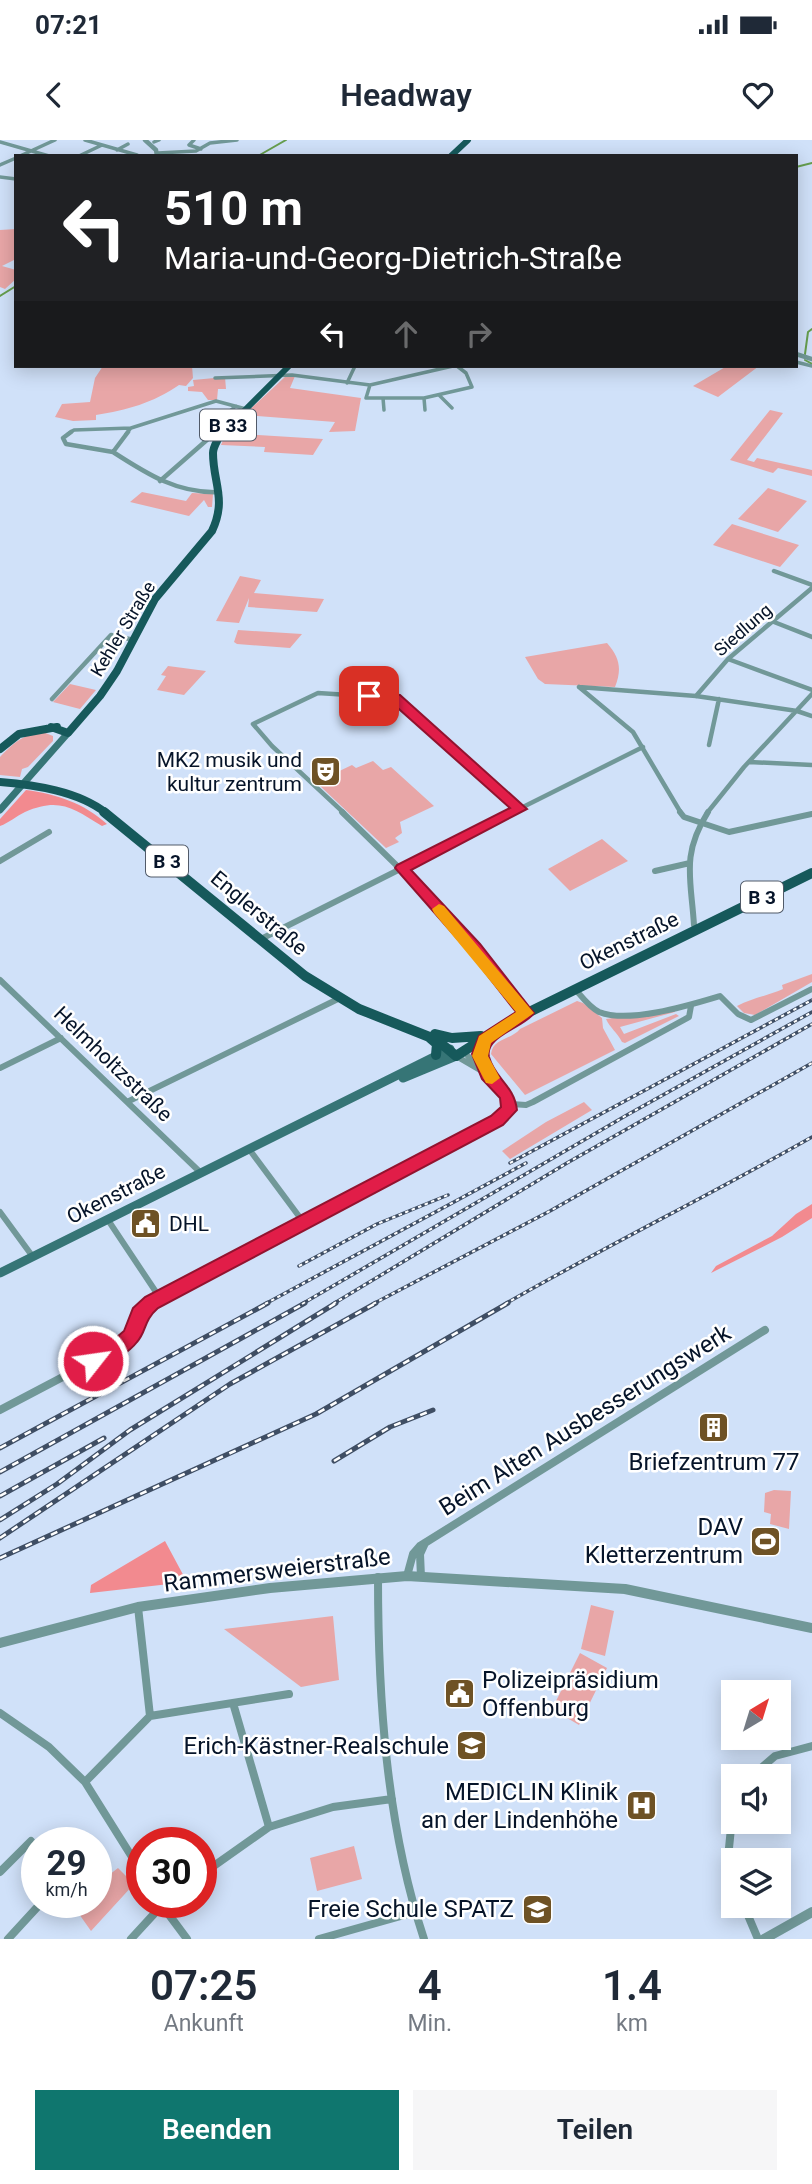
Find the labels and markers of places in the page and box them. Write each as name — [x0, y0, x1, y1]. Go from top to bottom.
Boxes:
pin — [339, 666, 399, 726]
place label: MK2 musik und kultur zentrum — [157, 748, 302, 796]
theatre icon: MK2 musik und kultur zentrum — [308, 755, 342, 789]
public building icon: DHL — [129, 1207, 163, 1241]
place label: DHL — [169, 1212, 209, 1236]
building icon: Briefzentrum 77 — [697, 1411, 731, 1445]
place label: Briefzentrum 77 — [629, 1448, 799, 1476]
place label: DAV Kletterzentrum — [585, 1513, 743, 1569]
sports icon: DAV Kletterzentrum — [749, 1524, 783, 1558]
place label: Polizeipräsidium Offenburg — [482, 1666, 659, 1722]
public building icon: Polizeipräsidium Offenburg — [442, 1677, 476, 1711]
school or university icon: Erich-Kästner-Realschule — [455, 1729, 489, 1763]
place label: Erich-Kästner-Realschule — [184, 1732, 449, 1760]
place label: MEDICLIN Klinik an der Lindenhöhe — [421, 1778, 619, 1834]
hospital icon: MEDICLIN Klinik an der Lindenhöhe — [624, 1789, 658, 1823]
school or university icon: Freie Schule SPATZ — [520, 1892, 554, 1926]
place label: Freie Schule SPATZ — [307, 1895, 514, 1923]

